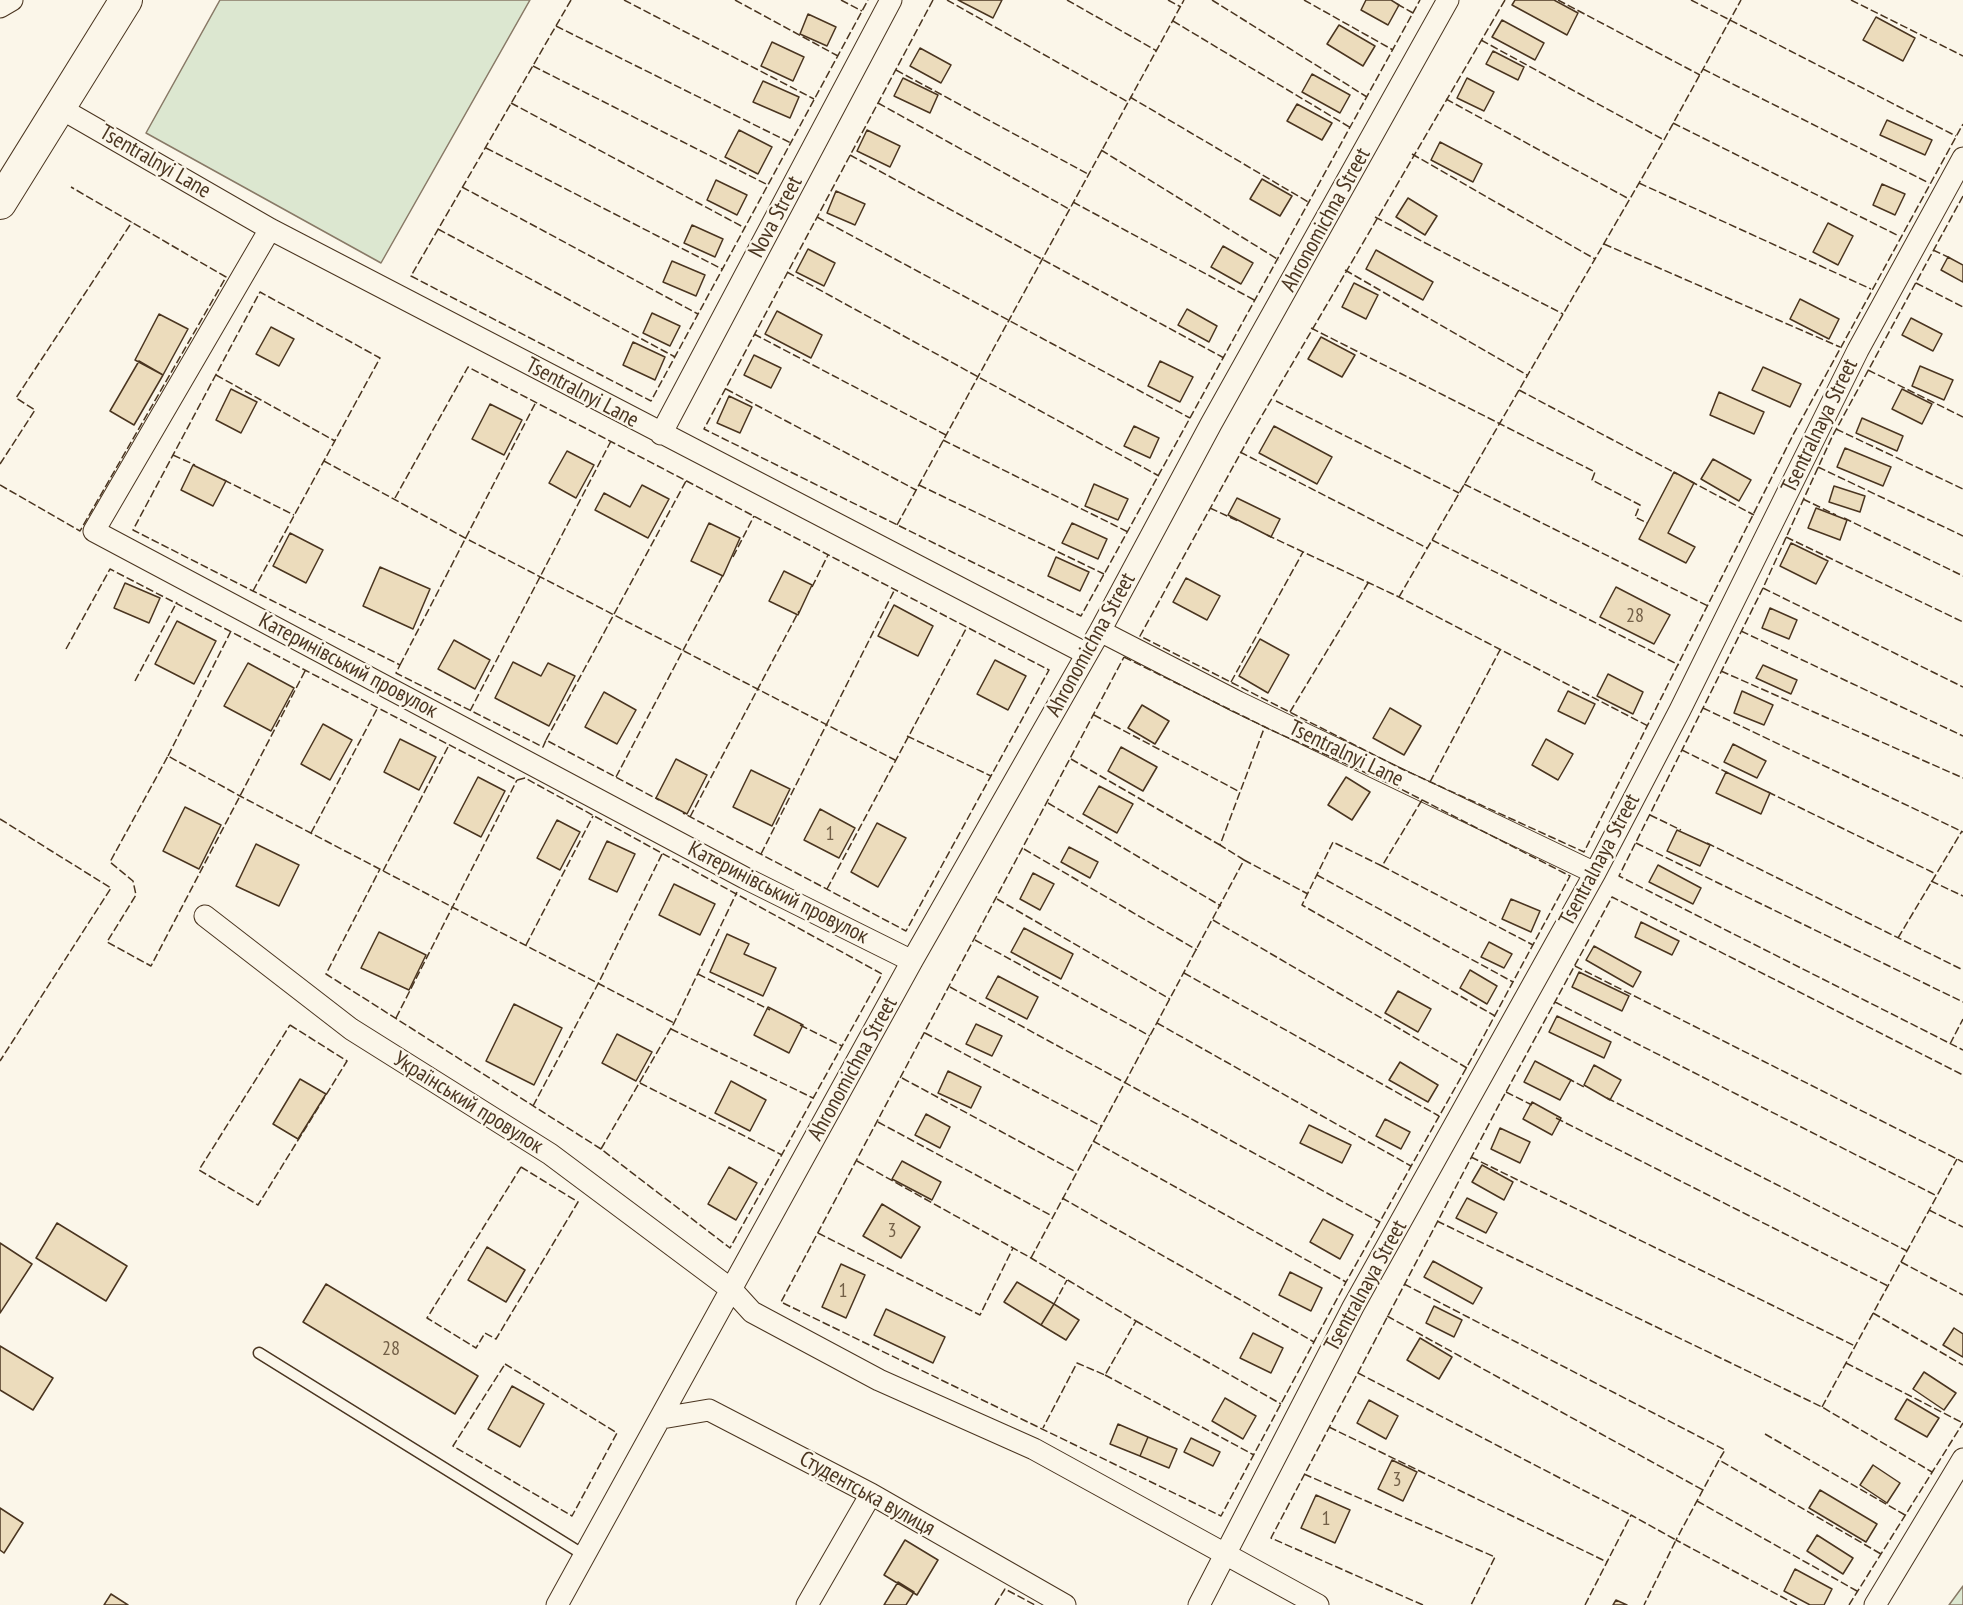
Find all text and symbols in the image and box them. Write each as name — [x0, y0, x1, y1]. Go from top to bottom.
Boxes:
street label: Tsentralnyi Lane — [95, 120, 215, 204]
street label: Ahronomichna Street — [1276, 144, 1376, 296]
street label: Nova Street — [744, 172, 808, 262]
street label: Tsentralnyi Lane — [521, 352, 643, 434]
street label: Tsentralnaya Street — [1776, 355, 1864, 497]
street label: Ahronomichna Street — [1041, 569, 1141, 721]
house number: 28 — [1626, 604, 1644, 628]
street label: Катеринівський провулок — [254, 608, 442, 724]
street label: Tsentralnyi Lane — [1285, 715, 1407, 793]
street label: Tsentralnaya Street — [1554, 789, 1646, 931]
house number: 1 — [826, 822, 834, 846]
street label: Катеринівський провулок — [683, 836, 873, 950]
street label: Ahronomichna Street — [803, 993, 903, 1145]
street label: Український провулок — [388, 1046, 548, 1160]
street label: Tsentralnaya Street — [1319, 1216, 1413, 1356]
house number: 3 — [888, 1219, 896, 1243]
house number: 1 — [839, 1279, 847, 1303]
house number: 28 — [382, 1337, 400, 1361]
street label: Студентська вулиця — [795, 1446, 939, 1542]
house number: 3 — [1393, 1468, 1401, 1492]
house number: 1 — [1322, 1507, 1330, 1531]

